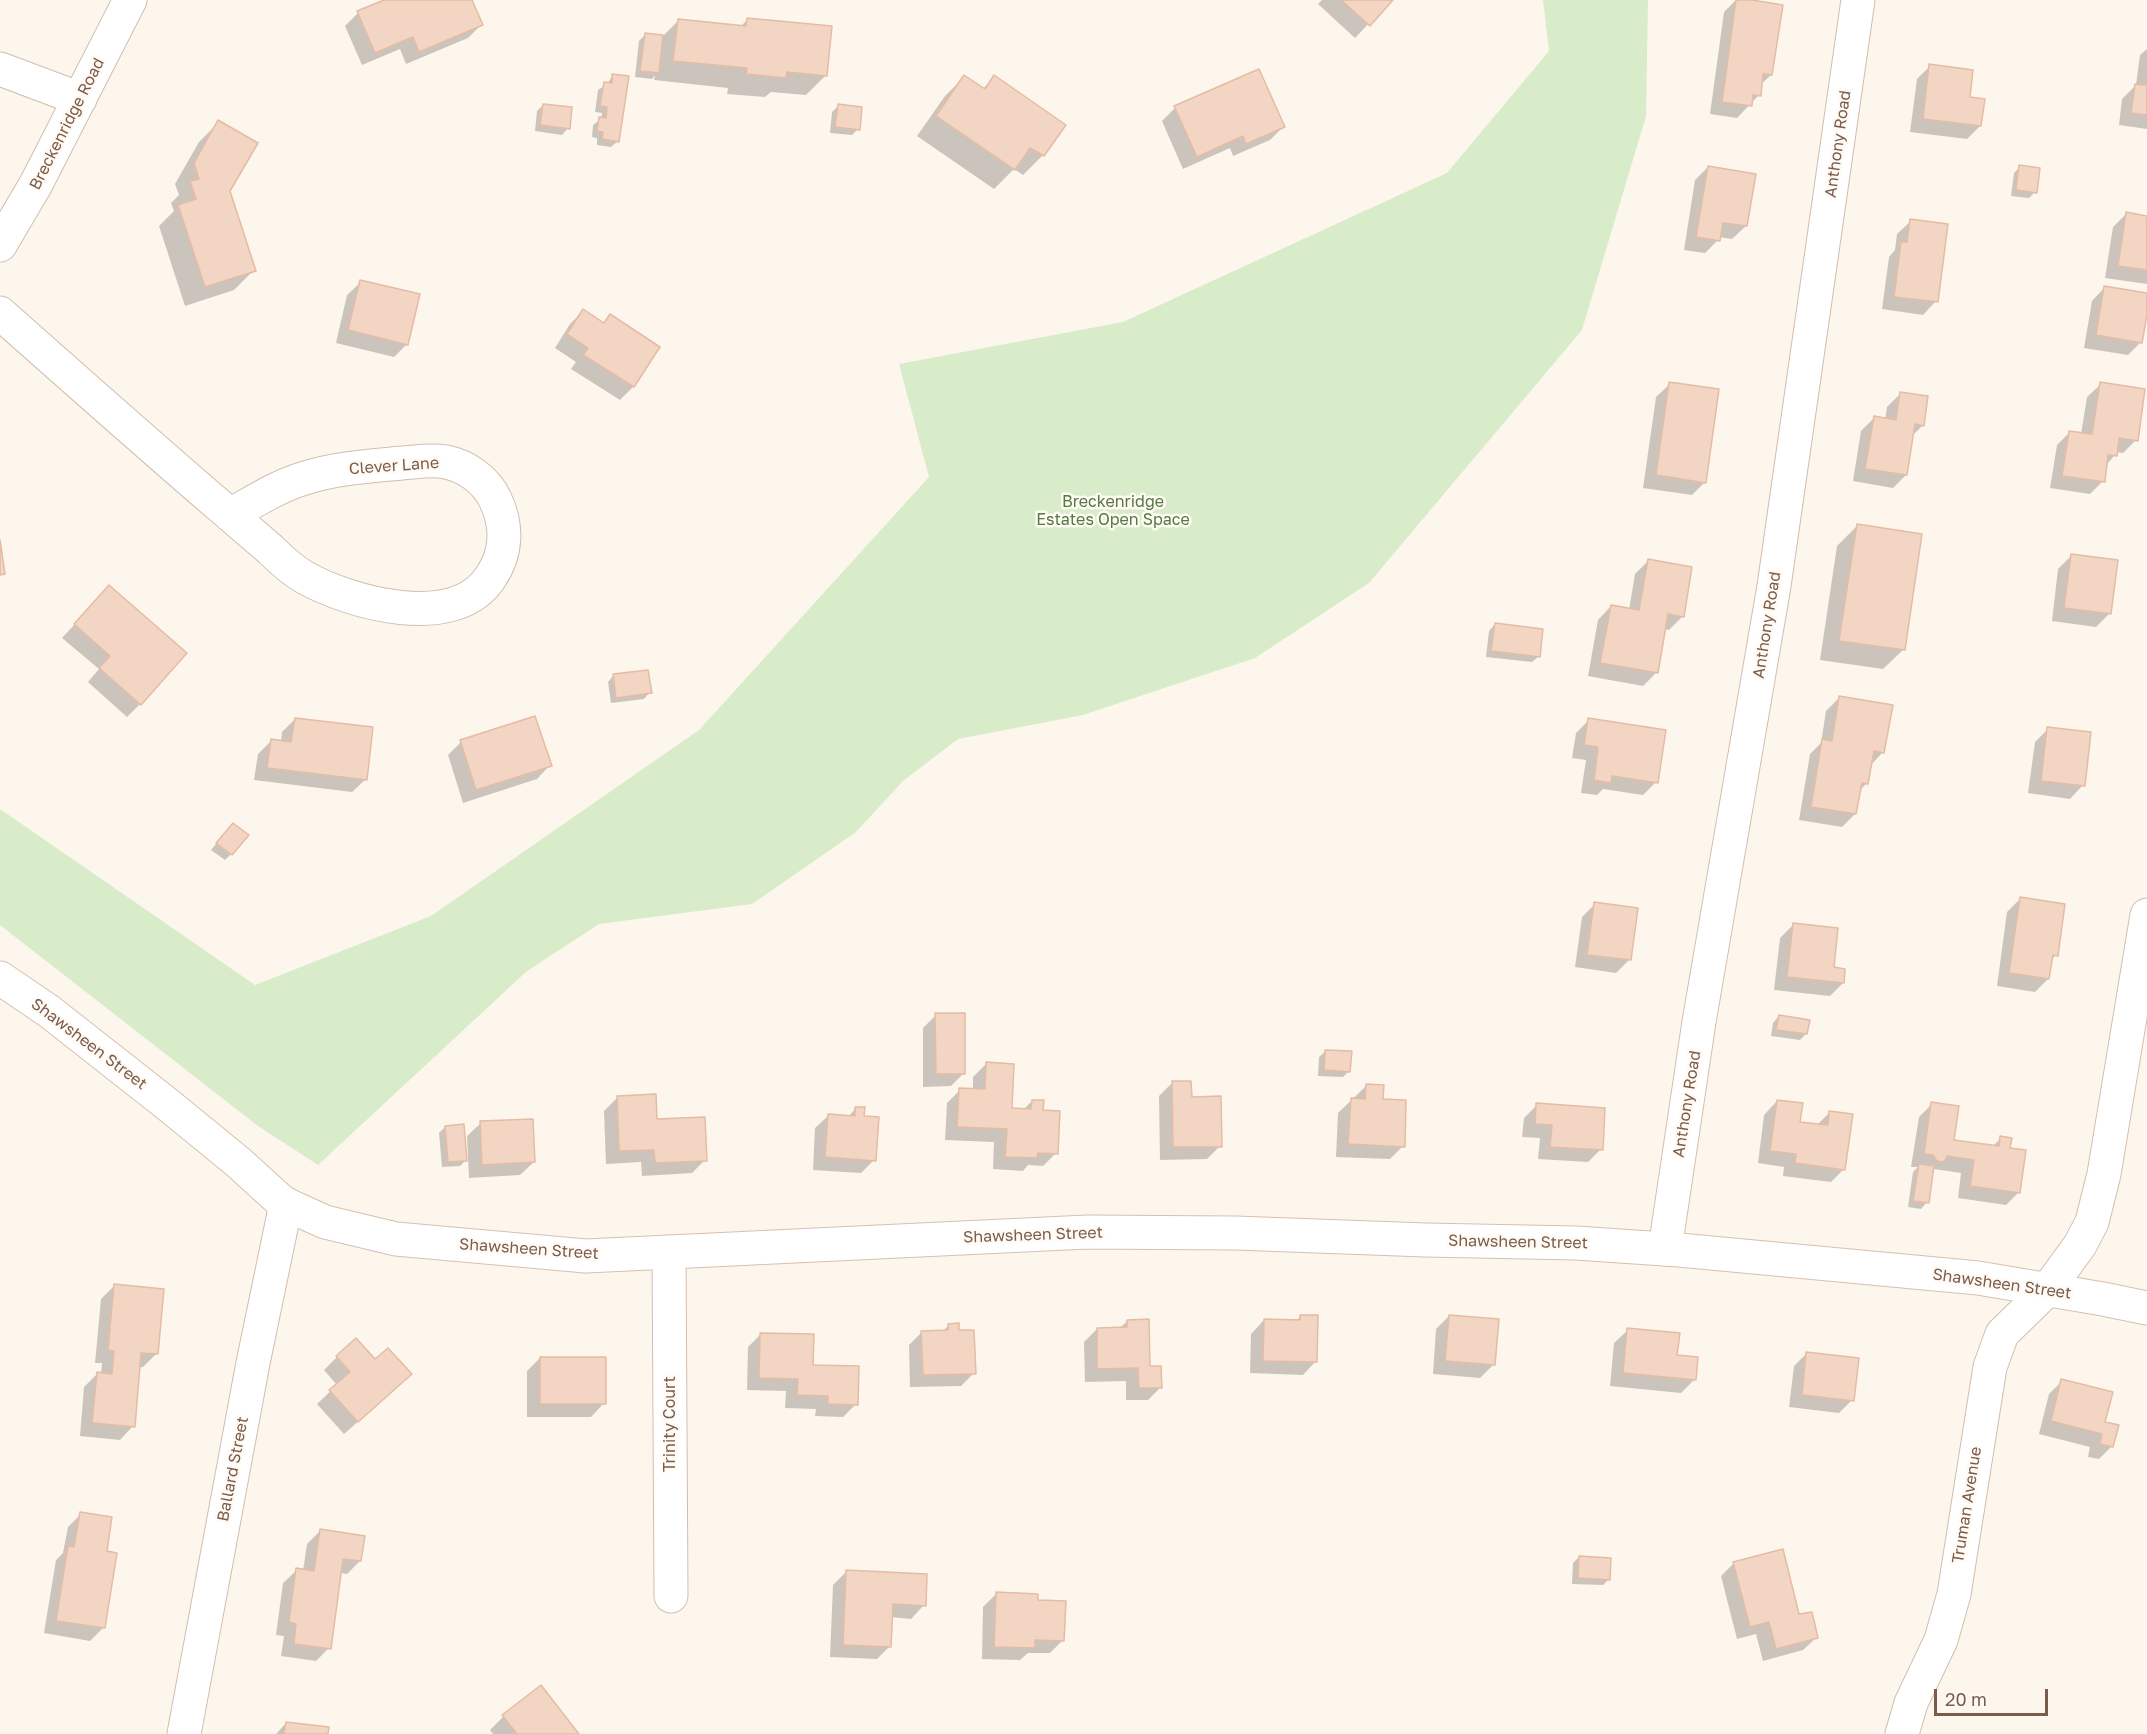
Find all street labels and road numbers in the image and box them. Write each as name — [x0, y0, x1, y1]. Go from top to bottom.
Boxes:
street label: Breckenridge Road — [25, 55, 109, 193]
street label: Anthony Road — [1821, 89, 1855, 199]
street label: Clever Lane — [348, 453, 440, 479]
street label: Anthony Road — [1749, 570, 1785, 680]
street label: Shawsheen Street — [27, 994, 151, 1094]
street label: Anthony Road — [1669, 1049, 1705, 1159]
street label: Shawsheen Street — [963, 1223, 1103, 1247]
street label: Shawsheen Street — [1448, 1231, 1588, 1253]
street label: Shawsheen Street — [459, 1235, 599, 1263]
street label: Shawsheen Street — [1931, 1265, 2073, 1303]
street label: Trinity Court — [660, 1376, 680, 1472]
street label: Ballard Street — [213, 1415, 253, 1523]
street label: Truman Avenue — [1948, 1445, 1986, 1565]

